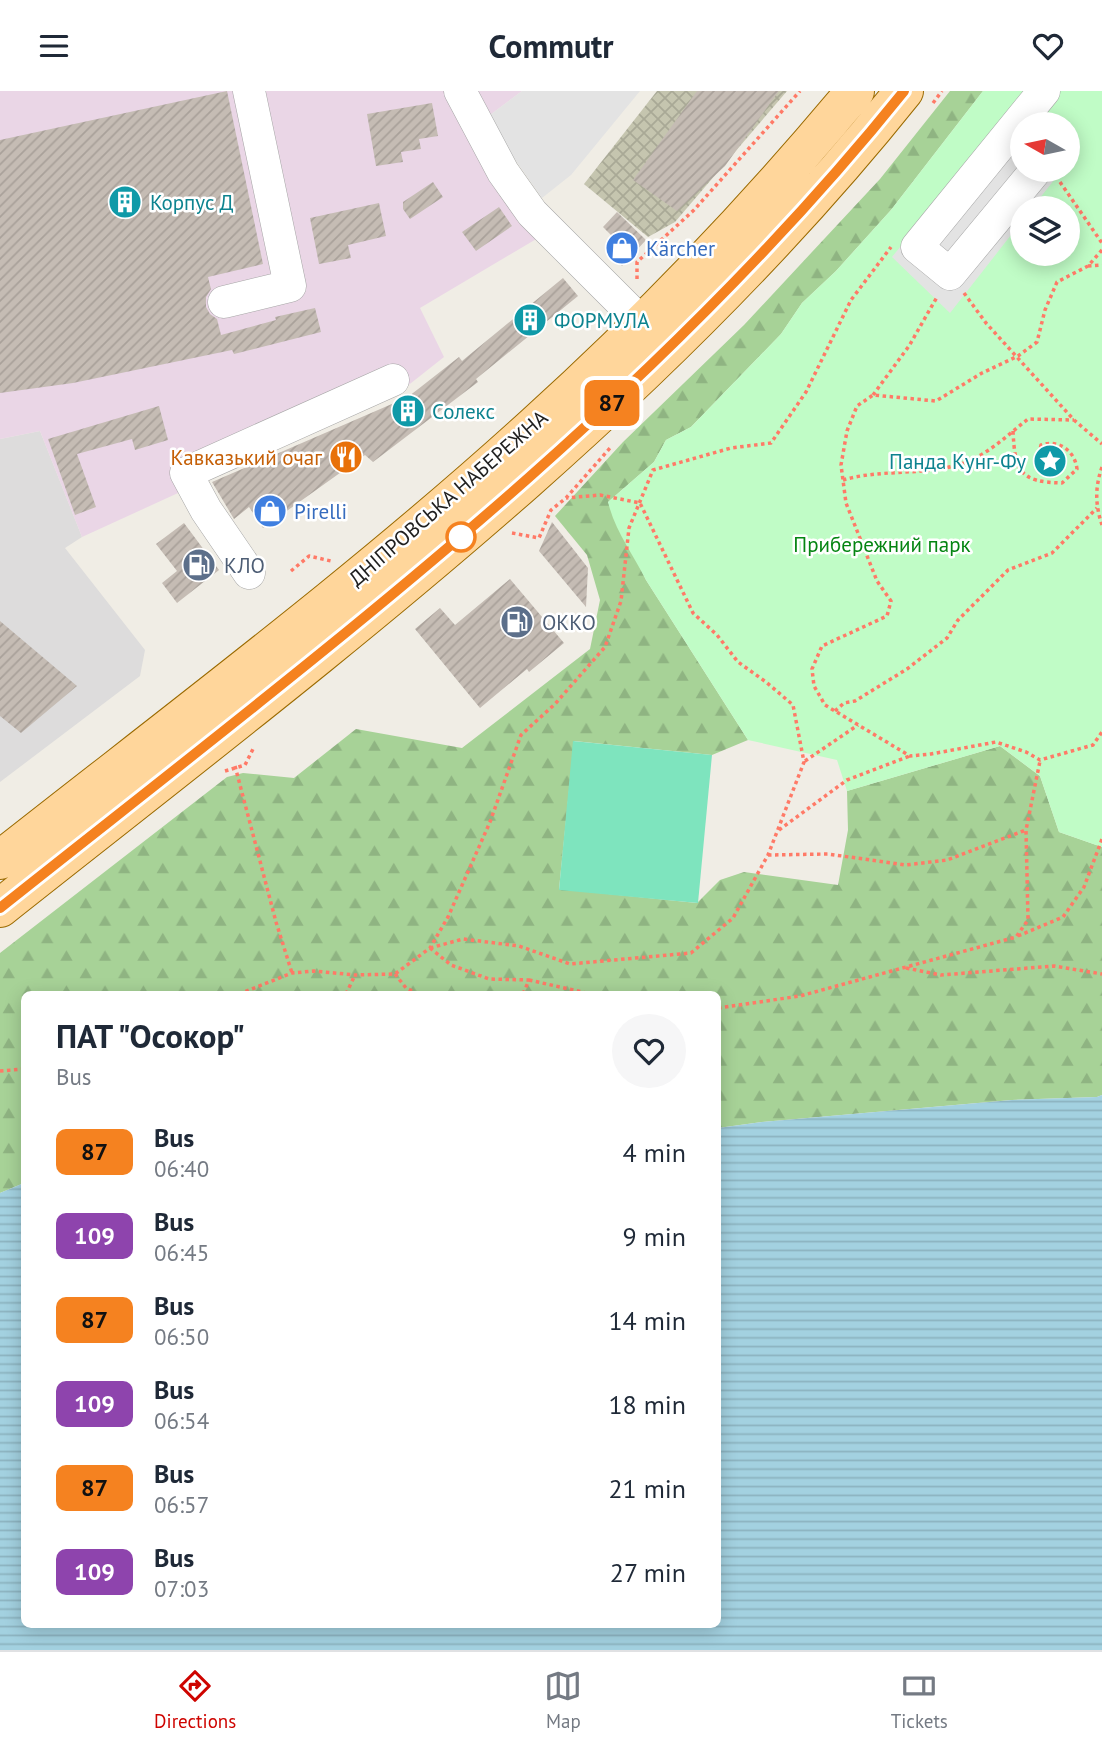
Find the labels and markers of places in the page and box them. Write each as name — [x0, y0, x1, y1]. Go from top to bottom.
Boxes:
building icon: Корпус Д — [106, 183, 144, 221]
place label: Корпус Д — [150, 189, 234, 216]
shop icon: Kärcher — [603, 229, 641, 267]
place label: Kärcher — [646, 235, 715, 262]
building icon: ФОРМУЛА — [511, 301, 549, 339]
place label: ФОРМУЛА — [554, 307, 650, 334]
building icon: Солекс — [389, 392, 427, 430]
place label: Солекс — [432, 398, 495, 425]
restaurant icon: Кавказький очаг — [327, 438, 365, 476]
place icon: Панда Кунг-Фу — [1031, 442, 1069, 480]
place label: Кавказький очаг — [171, 444, 322, 471]
place label: Панда Кунг-Фу — [889, 448, 1026, 475]
shop icon: Pirelli — [251, 492, 289, 530]
place label: Pirelli — [294, 498, 347, 525]
unlabelled marker — [446, 522, 476, 552]
fuel station icon: КЛО — [180, 546, 218, 584]
place label: КЛО — [224, 552, 265, 579]
fuel station icon: ОККО — [498, 603, 536, 641]
place label: ОККО — [542, 609, 596, 636]

